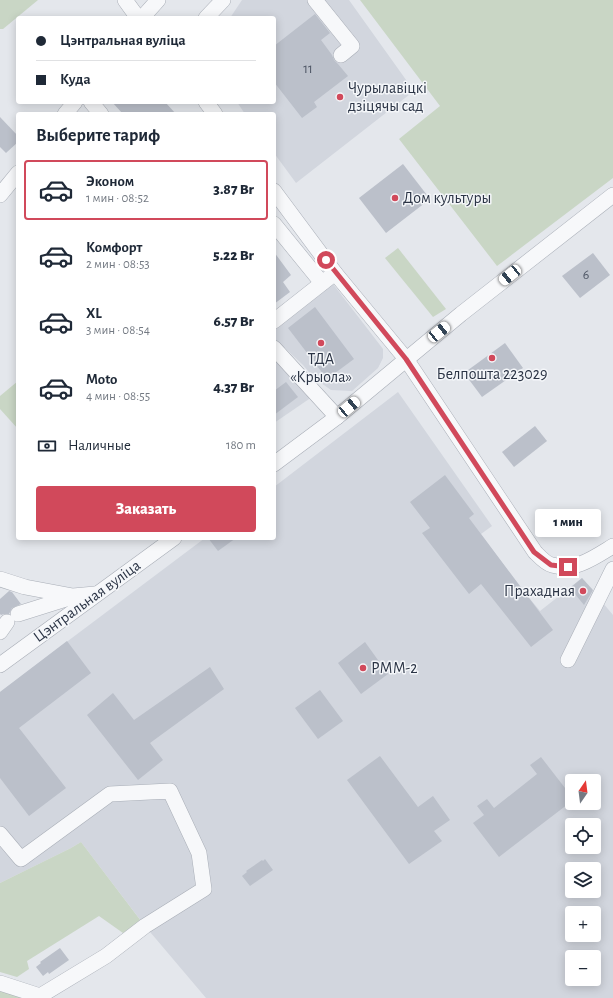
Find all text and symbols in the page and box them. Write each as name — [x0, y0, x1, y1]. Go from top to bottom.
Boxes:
text: Цэнтральная вуліца — [60, 33, 186, 48]
house number: 11 — [303, 62, 313, 76]
text: Куда — [60, 72, 91, 87]
place label: Чурылавіцкі дзіцячы сад — [348, 80, 427, 114]
marker: Чурылавіцкі дзіцячы сад — [335, 92, 345, 102]
text: Выберите тариф — [36, 127, 160, 145]
icon: car — [38, 172, 74, 208]
text: Эконом — [86, 174, 134, 189]
text: 3.87 Br — [213, 182, 254, 197]
place label: Дом культуры — [403, 190, 491, 207]
text: 1 мин · 08:52 — [86, 192, 149, 205]
marker: Дом культуры — [390, 193, 400, 203]
icon: car — [38, 238, 74, 274]
text: Комфорт — [86, 240, 142, 255]
text: 5.22 Br — [213, 248, 254, 263]
route start — [317, 251, 335, 269]
text: 2 мин · 08:53 — [86, 258, 150, 271]
car — [497, 263, 523, 287]
house number: 6 — [583, 268, 589, 282]
icon: car — [38, 304, 74, 340]
text: XL — [86, 306, 102, 321]
text: 6.57 Br — [214, 314, 254, 329]
car — [426, 320, 452, 344]
text: 3 мин · 08:54 — [86, 324, 150, 337]
marker: ТДА «Крыола» — [316, 338, 326, 348]
place label: ТДА «Крыола» — [290, 351, 352, 385]
marker: Белпошта 223029 — [487, 353, 497, 363]
place label: Белпошта 223029 — [437, 366, 547, 382]
icon: car — [38, 370, 74, 406]
text: Moto — [86, 372, 118, 387]
text: 4.37 Br — [213, 380, 254, 395]
text: 4 мин · 08:55 — [86, 390, 150, 403]
car — [336, 395, 362, 419]
icon: cash — [36, 435, 58, 457]
text: Наличные — [68, 438, 131, 453]
text: 180 m — [226, 439, 256, 452]
button: Заказать — [36, 486, 256, 532]
callout: 1 мин — [535, 509, 601, 537]
text: 1 мин — [553, 516, 583, 529]
street label: Цэнтральная вуліца — [30, 557, 144, 646]
route end — [559, 558, 577, 576]
place label: Прахадная — [504, 583, 575, 599]
marker: Прахадная — [578, 586, 588, 596]
place label: РММ-2 — [371, 660, 418, 676]
marker: РММ-2 — [358, 663, 368, 673]
north arrow — [565, 774, 601, 810]
map controls — [565, 774, 601, 986]
button: locate — [565, 818, 601, 854]
button: layers — [565, 862, 601, 898]
button: + — [565, 906, 601, 942]
button: − — [565, 950, 601, 986]

